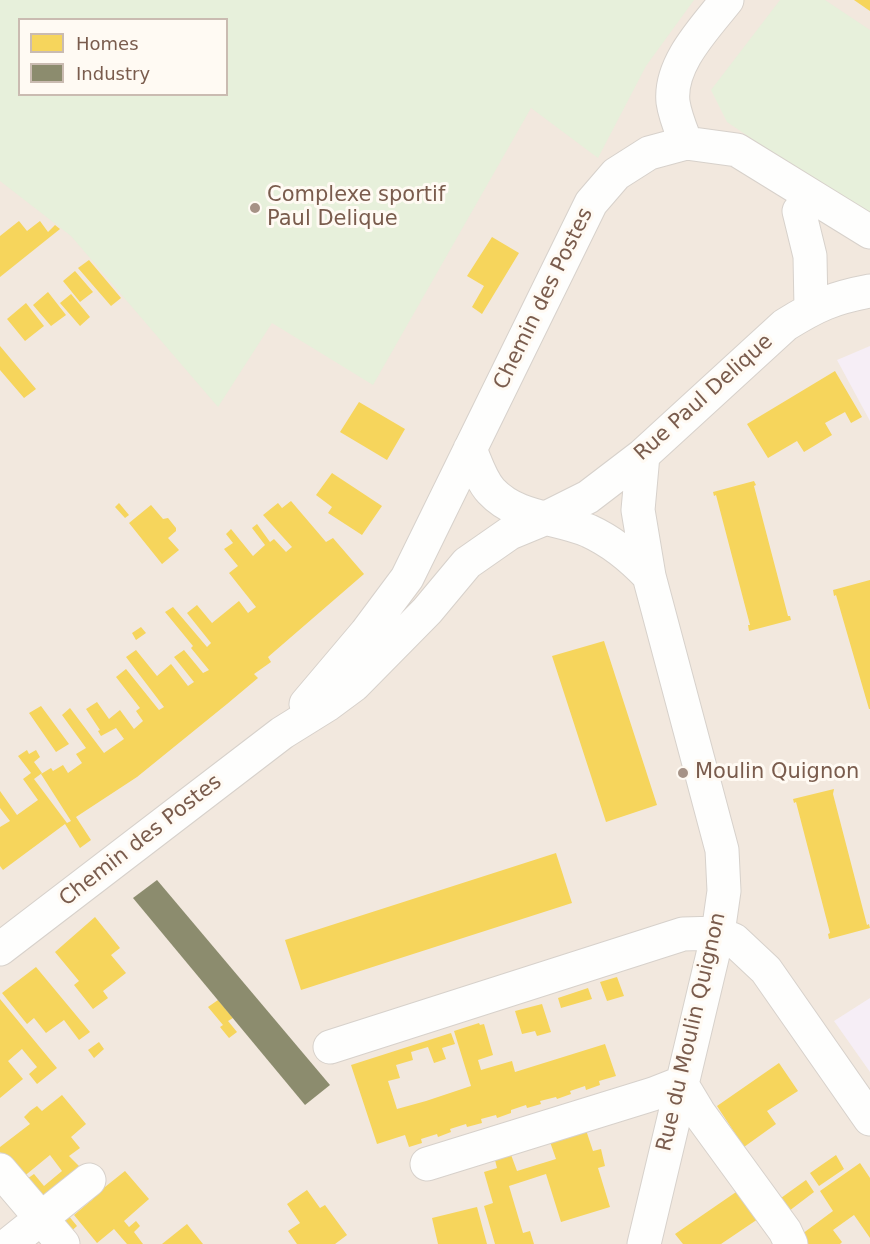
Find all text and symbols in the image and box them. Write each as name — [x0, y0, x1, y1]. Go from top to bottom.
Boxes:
legend — [18, 18, 228, 96]
text: Homes — [76, 33, 139, 54]
text: Industry — [76, 63, 150, 84]
place label: Complexe sportif Paul Delique — [267, 183, 445, 233]
marker: Complexe sportif Paul Delique — [248, 201, 262, 215]
street label: Chemin des Postes — [489, 204, 599, 394]
street label: Rue Paul Delique — [630, 329, 778, 467]
place label: Moulin Quignon — [695, 760, 859, 786]
marker: Moulin Quignon — [676, 766, 690, 780]
street label: Chemin des Postes — [55, 770, 227, 912]
street label: Rue du Moulin Quignon — [652, 910, 732, 1154]

